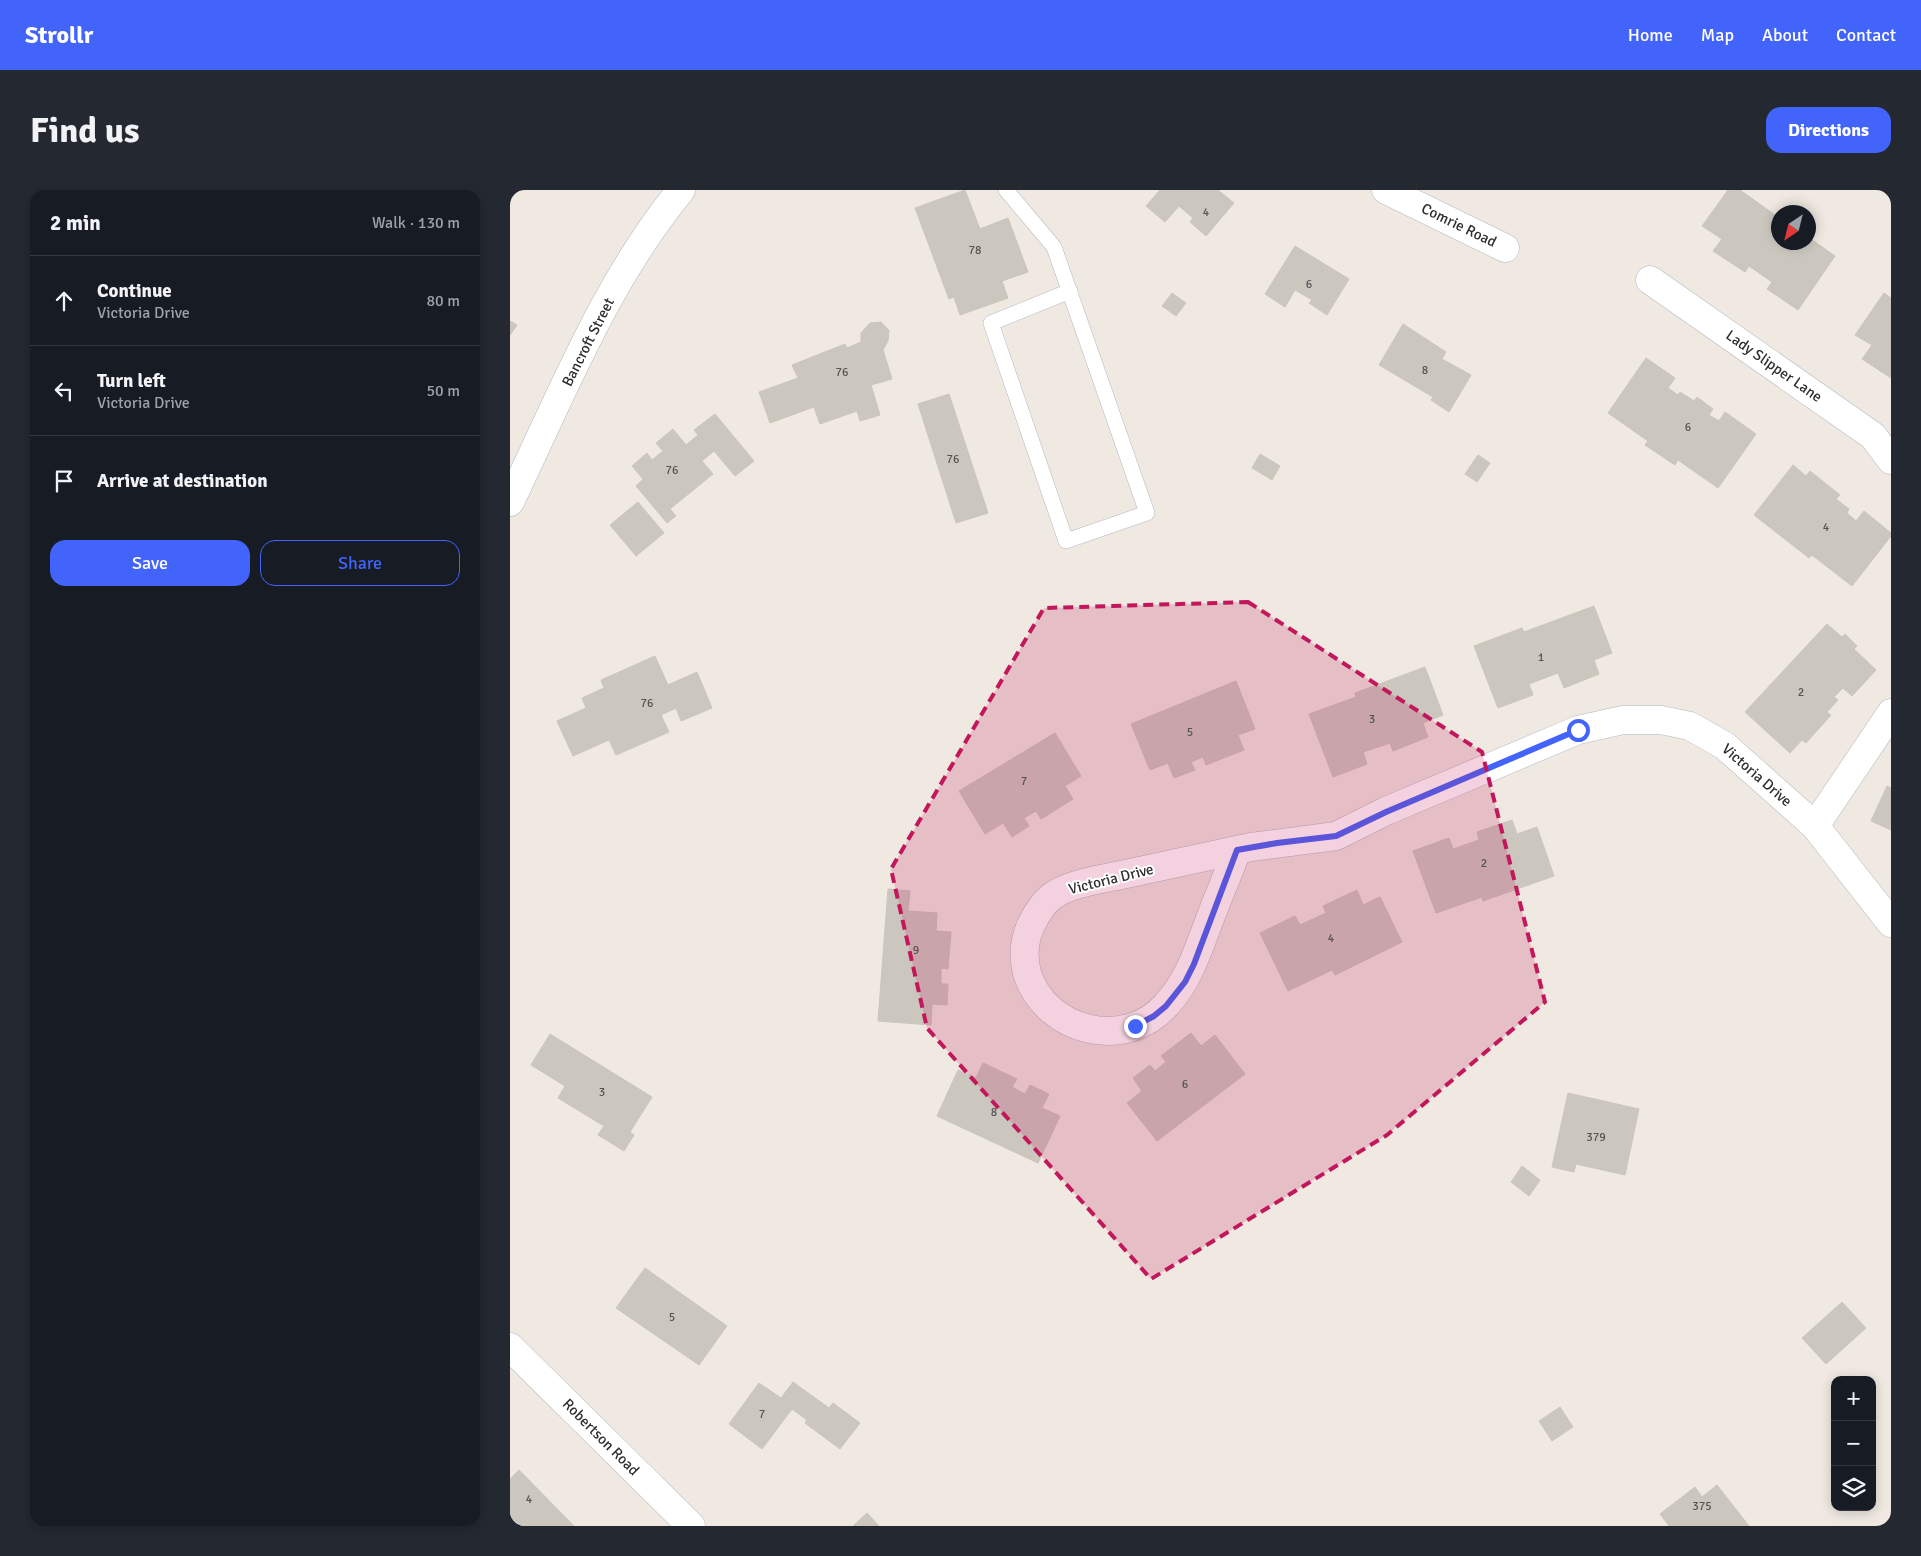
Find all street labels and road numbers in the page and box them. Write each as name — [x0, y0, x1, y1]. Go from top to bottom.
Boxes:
street label: Comrie Road — [1418, 199, 1500, 251]
street label: Bancroft Street — [558, 295, 618, 389]
street label: Lady Slipper Lane — [1722, 326, 1826, 406]
street label: Victoria Drive — [1718, 740, 1796, 810]
street label: Victoria Drive — [1067, 860, 1155, 898]
street label: Robertson Road — [559, 1395, 643, 1479]

